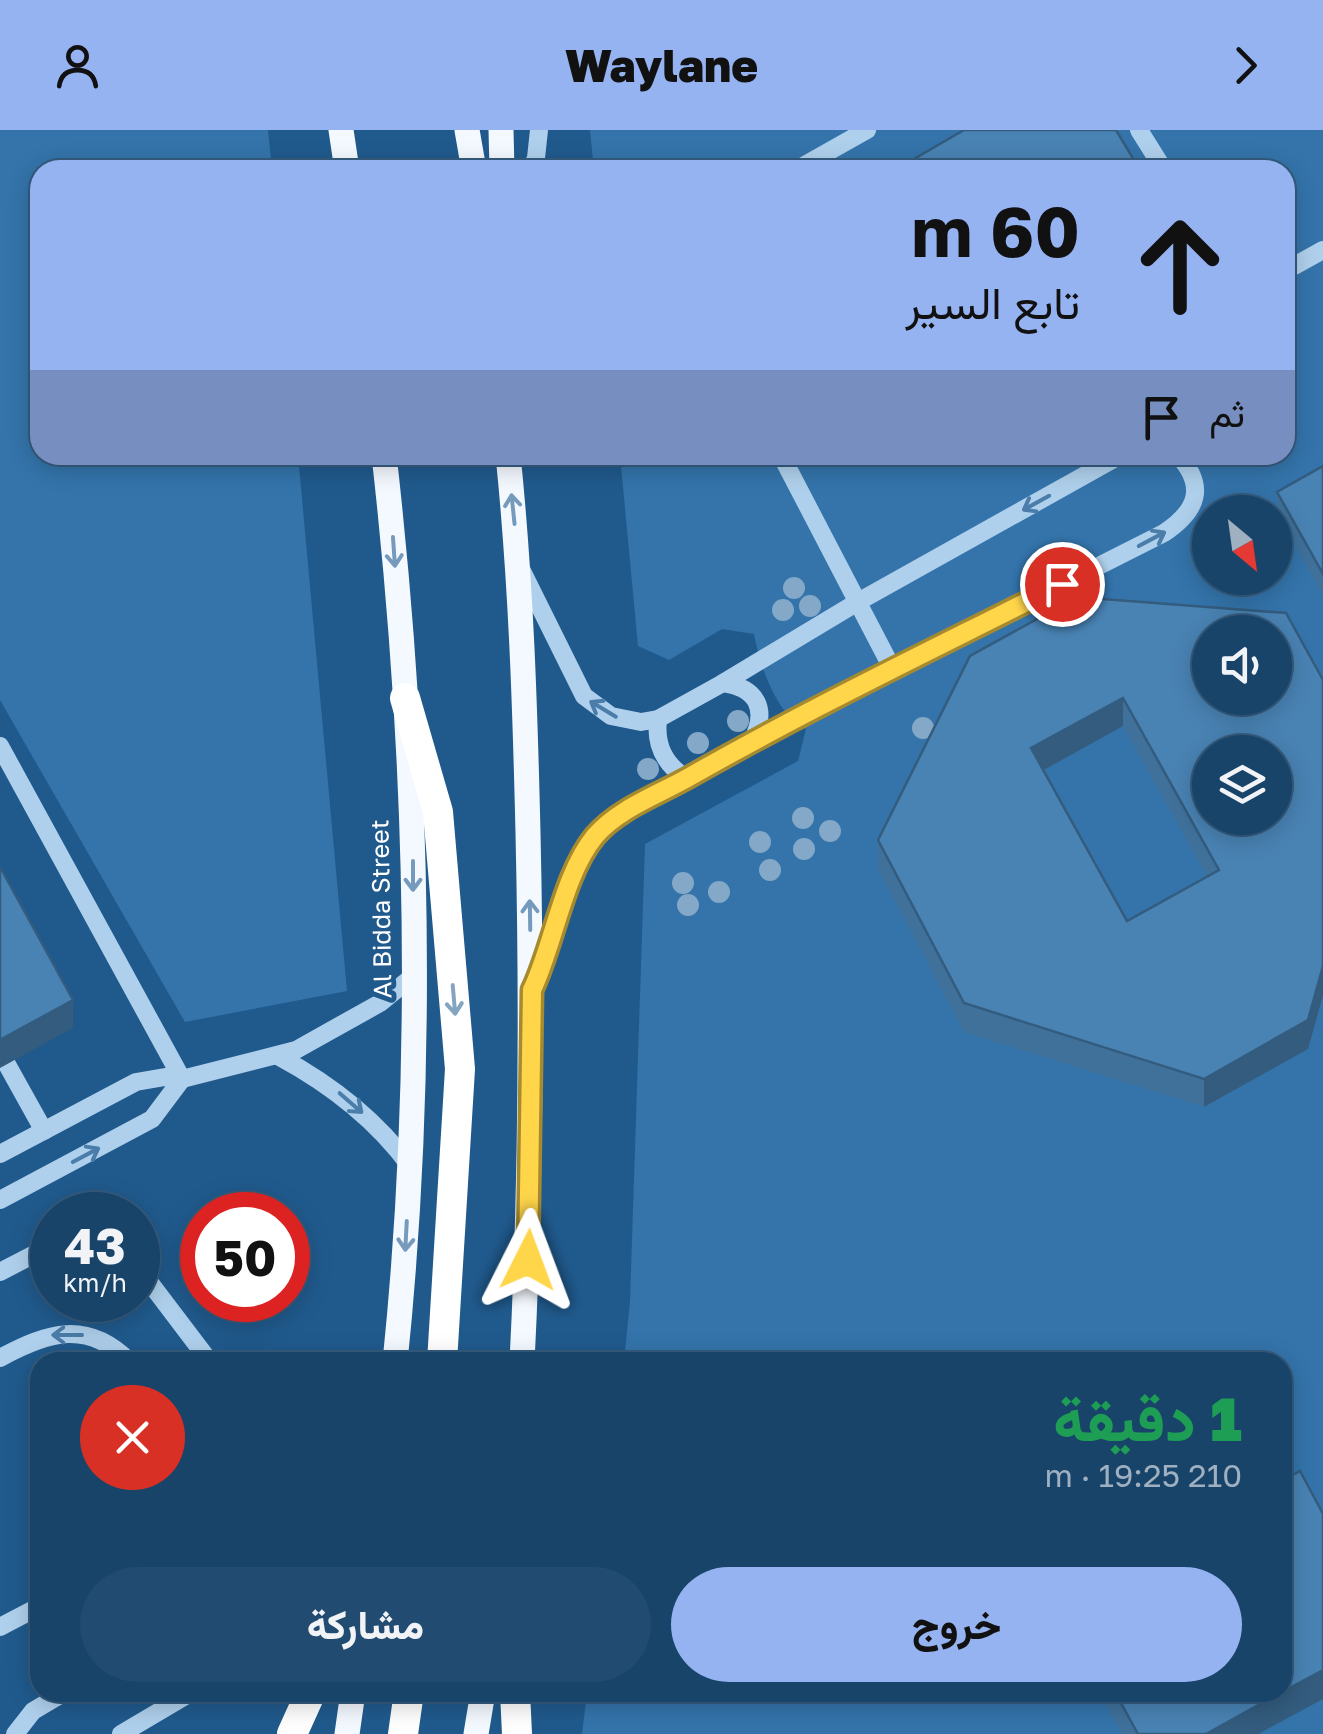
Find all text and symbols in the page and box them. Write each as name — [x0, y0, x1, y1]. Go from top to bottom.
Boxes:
icon: person — [50, 38, 105, 93]
text: Waylane — [565, 38, 758, 92]
icon: forward — [1218, 38, 1273, 93]
text: 60 m — [911, 188, 1080, 272]
icon: ahead — [1115, 200, 1245, 330]
text: تابع السير — [905, 275, 1080, 329]
icon: arrive — [1134, 390, 1189, 445]
text: ثم — [1209, 390, 1245, 435]
one-way arrow — [1021, 493, 1051, 513]
one-way arrow — [503, 494, 522, 526]
north arrow — [1192, 495, 1292, 595]
map controls — [1192, 495, 1292, 835]
one-way arrow — [1136, 529, 1166, 548]
one-way arrow — [384, 535, 403, 568]
pin — [1020, 542, 1105, 627]
icon: arrive — [1035, 557, 1090, 612]
button: sound — [1192, 615, 1292, 715]
one-way arrow — [590, 699, 618, 719]
button: layers — [1192, 735, 1292, 835]
street label: Al Bidda Street — [363, 819, 398, 999]
one-way arrow — [403, 860, 422, 892]
one-way arrow — [521, 900, 540, 932]
one-way arrow — [445, 983, 464, 1015]
one-way arrow — [337, 1092, 363, 1114]
one-way arrow — [71, 1145, 101, 1164]
speed limit sign: 50 — [180, 1192, 310, 1322]
position arrow — [476, 1208, 580, 1312]
text: 43 — [64, 1215, 126, 1275]
one-way arrow — [397, 1220, 416, 1252]
text: km/h — [63, 1267, 127, 1298]
one-way arrow — [51, 1326, 84, 1344]
text: 1 دقيقة — [1053, 1382, 1242, 1454]
button: close — [80, 1385, 185, 1490]
text: 210 m · 19:25 — [1045, 1456, 1242, 1494]
button: مشاركة — [80, 1567, 651, 1682]
button: خروج — [671, 1567, 1242, 1682]

